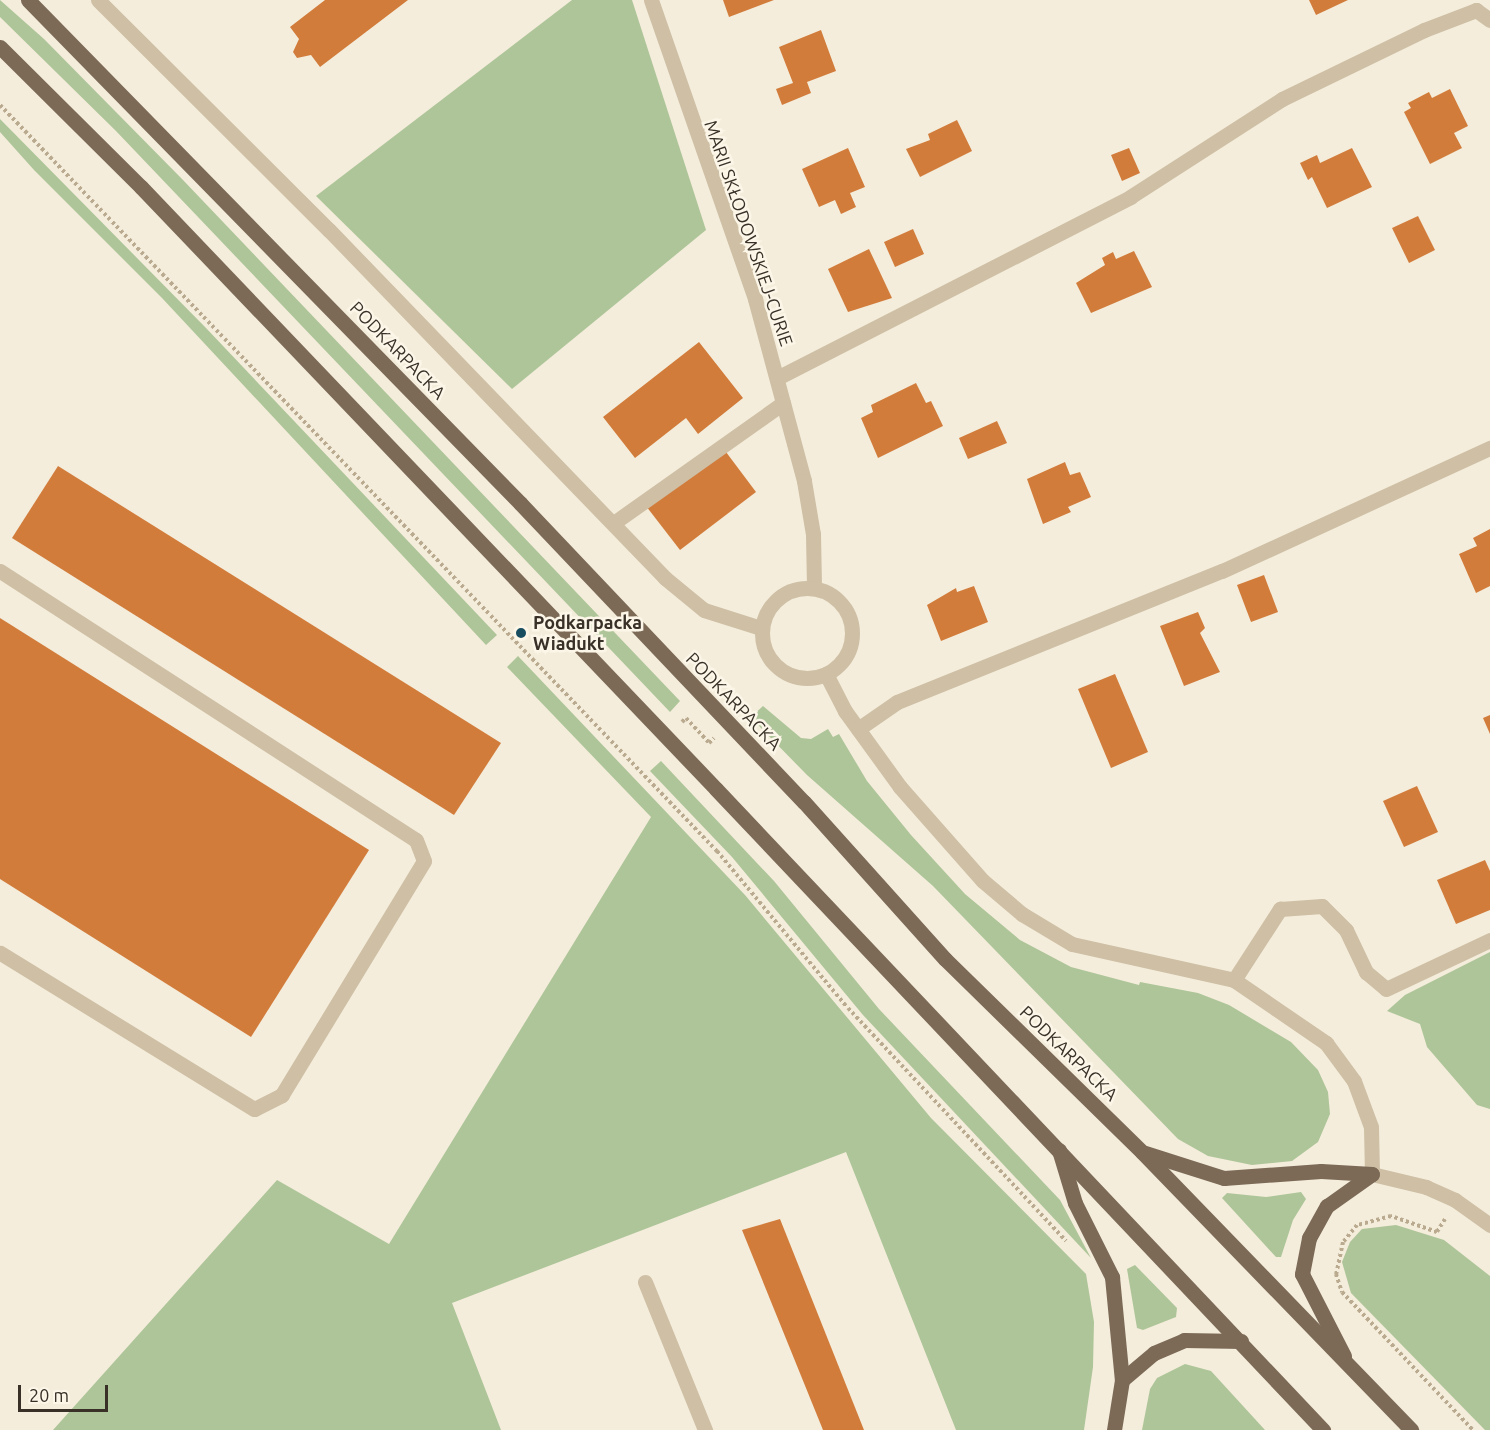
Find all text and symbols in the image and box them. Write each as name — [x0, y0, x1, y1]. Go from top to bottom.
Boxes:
street label: MARII SKŁODOWSKIEJ-CURIE — [700, 117, 798, 349]
street label: PODKARPACKA — [346, 297, 450, 403]
place label: Podkarpacka Wiadukt — [533, 612, 642, 654]
marker: Podkarpacka Wiadukt — [514, 626, 528, 640]
street label: PODKARPACKA — [682, 648, 786, 754]
street label: PODKARPACKA — [1016, 1001, 1122, 1105]
scale bar — [21, 1373, 111, 1411]
text: 20 m — [29, 1385, 69, 1405]

